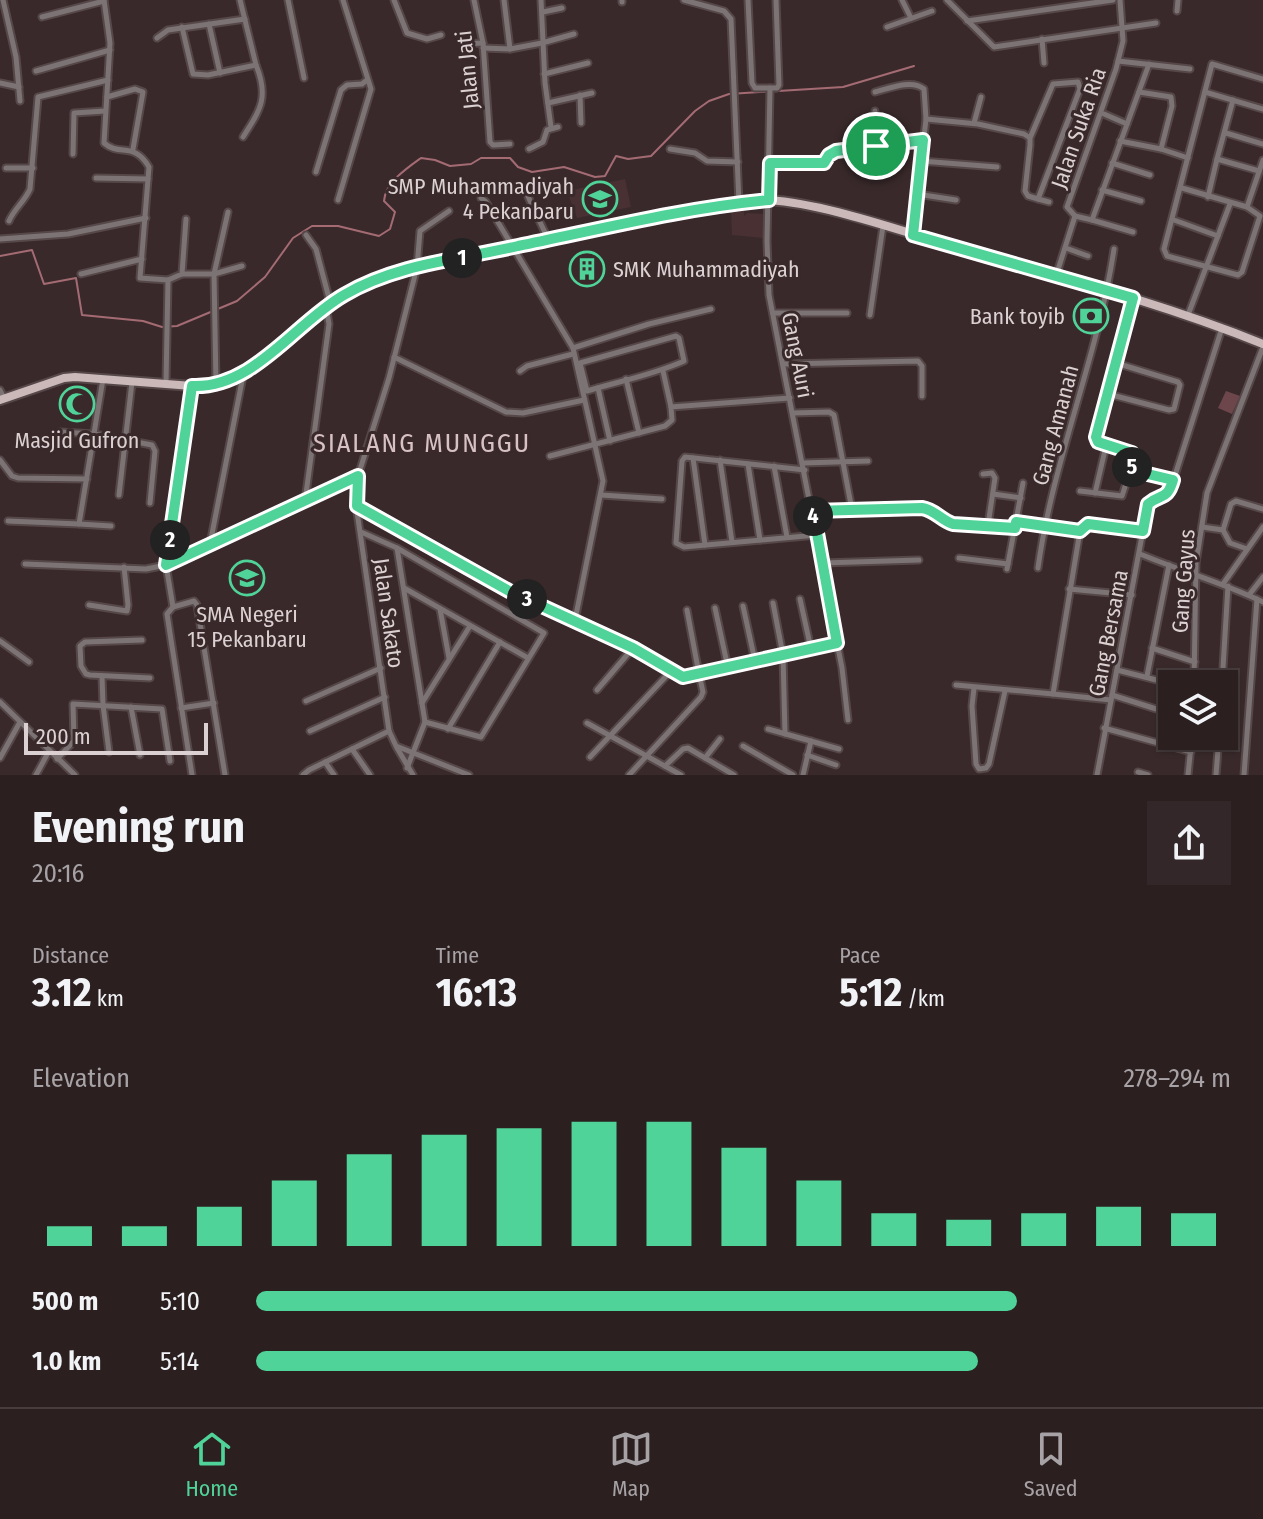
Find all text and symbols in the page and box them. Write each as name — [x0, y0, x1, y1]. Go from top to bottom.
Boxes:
street label: Jalan Jati — [450, 29, 485, 111]
street label: Jalan Suka Ria — [1045, 64, 1112, 192]
pin — [842, 112, 910, 180]
icon: arrive — [854, 124, 898, 168]
place label: SMP Muhammadiyah 4 Pekanbaru — [388, 173, 574, 225]
school or university icon: SMP Muhammadiyah 4 Pekanbaru — [581, 180, 619, 218]
pin: 1 — [442, 238, 482, 278]
text: 1 — [457, 244, 467, 271]
building icon: SMK Muhammadiyah — [568, 250, 606, 288]
place label: SMK Muhammadiyah — [613, 256, 800, 283]
bank icon: Bank toyib — [1072, 297, 1110, 335]
place label: Bank toyib — [970, 303, 1065, 330]
street label: Gang Auri — [776, 310, 819, 400]
street label: Gang Amanah — [1026, 362, 1085, 488]
mosque icon: Masjid Gufron — [58, 385, 96, 423]
place label: Masjid Gufron — [15, 427, 139, 454]
district label: SIALANG MUNGGU — [313, 428, 531, 459]
pin: 5 — [1112, 447, 1152, 487]
text: 5 — [1127, 453, 1137, 480]
pin: 4 — [793, 496, 833, 536]
text: 4 — [807, 502, 819, 529]
pin: 2 — [150, 520, 190, 560]
text: 2 — [165, 526, 175, 553]
street label: Gang Gayus — [1166, 528, 1201, 634]
street label: Jalan Sakato — [367, 556, 410, 670]
school or university icon: SMA Negeri 15 Pekanbaru — [228, 559, 266, 597]
street label: Gang Bersama — [1083, 567, 1134, 699]
pin: 3 — [507, 579, 547, 619]
text: 3 — [522, 585, 532, 612]
place label: SMA Negeri 15 Pekanbaru — [187, 601, 307, 653]
map controls — [1158, 670, 1238, 750]
button: layers — [1158, 670, 1238, 750]
scale bar — [24, 719, 208, 755]
text: 200 m — [36, 723, 91, 750]
text: Evening run — [32, 801, 245, 854]
button: share — [1147, 801, 1231, 885]
text: 20:16 — [32, 858, 85, 889]
text: Distance — [32, 942, 109, 969]
text: Time — [436, 942, 479, 969]
text: Pace — [839, 942, 880, 969]
text: 3.12 — [32, 969, 92, 1017]
text: 16:13 — [436, 969, 517, 1017]
text: 5:12 — [839, 969, 902, 1017]
text: km — [92, 985, 124, 1012]
text: /km — [902, 985, 945, 1012]
text: Elevation — [32, 1063, 130, 1094]
text: 278–294 m — [1124, 1063, 1231, 1094]
text: 500 m — [32, 1286, 98, 1317]
text: 5:10 — [160, 1286, 200, 1317]
text: 1.0 km — [32, 1346, 101, 1377]
text: 5:14 — [160, 1346, 199, 1377]
tab: Home — [185, 1427, 238, 1502]
tab: Map — [609, 1427, 653, 1502]
tab: Saved — [1024, 1427, 1078, 1502]

